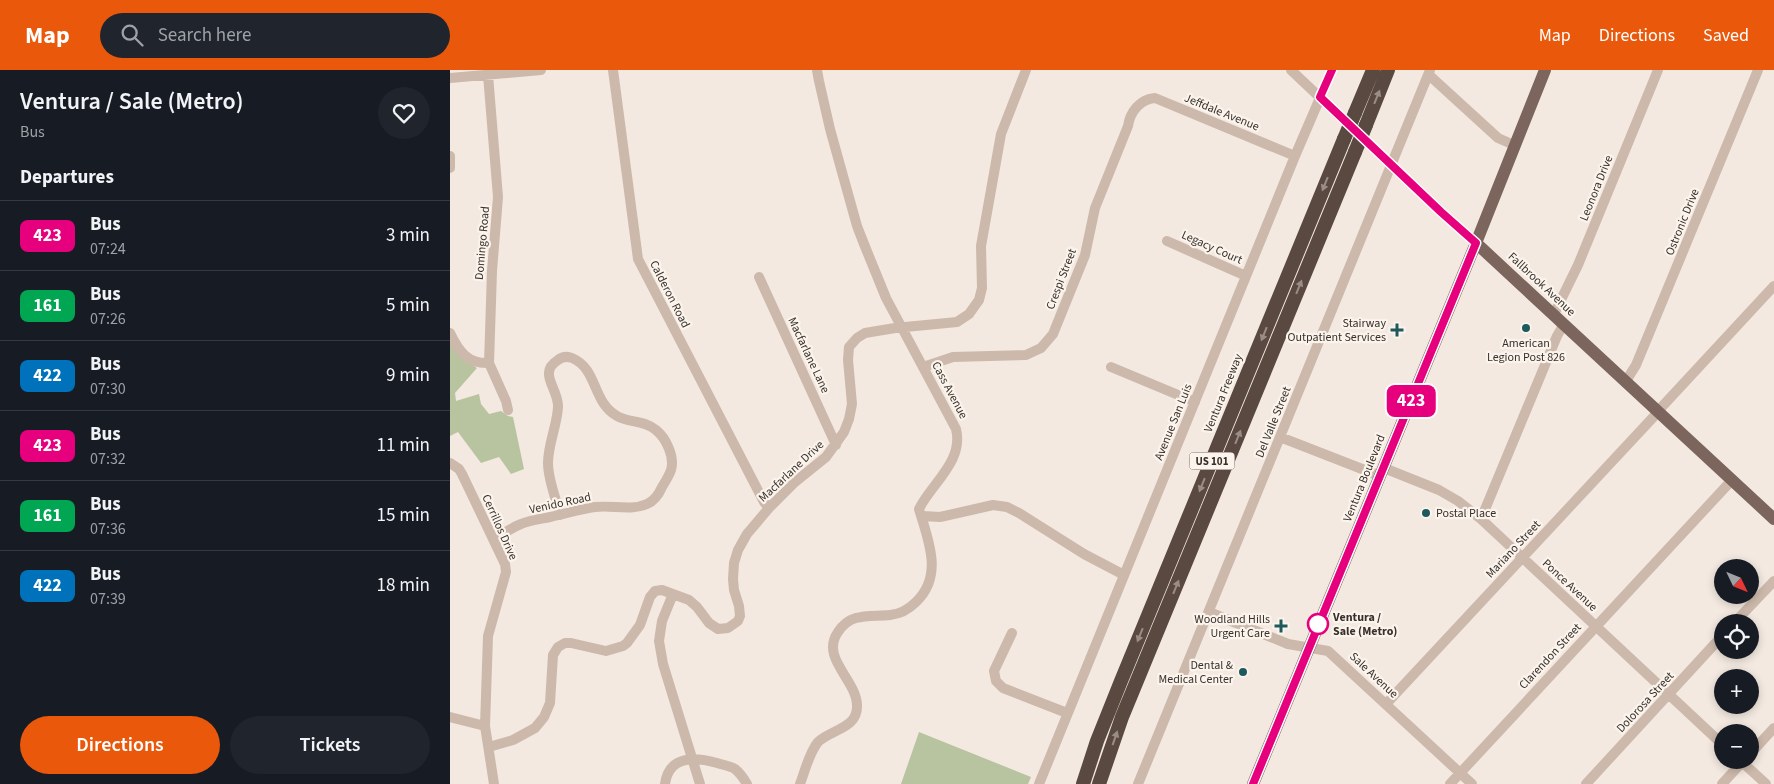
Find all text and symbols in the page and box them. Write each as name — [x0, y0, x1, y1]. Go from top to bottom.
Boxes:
search box — [100, 13, 450, 58]
text: Map — [25, 18, 70, 53]
icon: search — [118, 21, 146, 49]
text: Search here — [158, 22, 251, 49]
text: Map — [1539, 23, 1571, 48]
text: Directions — [1599, 23, 1675, 48]
text: Saved — [1703, 23, 1749, 48]
text: Ventura / Sale (Metro) — [20, 84, 244, 119]
button: heart — [378, 87, 430, 139]
street label: Jeffdale Avenue — [1182, 90, 1262, 135]
one-way arrow — [1374, 90, 1382, 105]
text: Bus — [20, 121, 45, 143]
street label: Leonora Drive — [1576, 153, 1617, 224]
text: Departures — [20, 164, 114, 191]
one-way arrow — [1321, 177, 1329, 191]
street label: Ostronic Drive — [1661, 186, 1704, 258]
street label: Domingo Road — [471, 205, 494, 281]
text: Bus — [90, 211, 121, 238]
text: 3 min — [386, 222, 430, 249]
text: 423 — [33, 223, 62, 248]
street label: Legacy Court — [1179, 226, 1245, 268]
text: 07:24 — [90, 238, 126, 260]
street label: Crespi Street — [1042, 246, 1081, 312]
street label: Fallbrook Avenue — [1504, 249, 1579, 320]
street label: Calderon Road — [645, 257, 694, 331]
one-way arrow — [1296, 280, 1304, 294]
text: Bus — [90, 281, 121, 308]
text: 5 min — [386, 292, 430, 319]
text: 161 — [33, 293, 62, 318]
text: 07:26 — [90, 308, 126, 330]
street label: Macfarlane Lane — [783, 314, 834, 396]
place label: Stairway Outpatient Services — [1288, 315, 1386, 346]
marker: American Legion Post 826 — [1520, 322, 1532, 334]
marker: Stairway Outpatient Services — [1390, 323, 1404, 337]
one-way arrow — [1259, 327, 1267, 341]
place label: American Legion Post 826 — [1487, 335, 1565, 366]
text: Bus — [90, 351, 121, 378]
street label: Ventura Freeway — [1200, 351, 1247, 435]
street label: Cass Avenue — [927, 359, 972, 422]
text: 9 min — [386, 362, 430, 389]
text: 422 — [33, 363, 62, 388]
text: 07:30 — [90, 378, 126, 400]
street label: Avenue San Luis — [1150, 381, 1197, 463]
street label: Del Valle Street — [1251, 384, 1295, 460]
line badge: 423 — [1382, 385, 1440, 417]
text: 423 — [1397, 388, 1425, 413]
text: Bus — [90, 421, 121, 448]
one-way arrow — [1234, 430, 1242, 444]
text: 11 min — [376, 432, 430, 459]
street label: Ventura Boulevard — [1339, 432, 1390, 524]
text: 423 — [33, 433, 62, 458]
street label: Macfarlane Drive — [755, 437, 828, 506]
text: 07:32 — [90, 448, 126, 470]
road number: US 101 — [1190, 452, 1234, 470]
one-way arrow — [1198, 477, 1205, 492]
street label: Venido Road — [528, 489, 593, 518]
text: Bus — [90, 491, 121, 518]
street label: Cerrillos Drive — [478, 492, 522, 563]
text: 15 min — [376, 502, 430, 529]
text: 161 — [33, 503, 62, 528]
place label: Postal Place — [1436, 505, 1496, 522]
marker: Postal Place — [1420, 507, 1432, 519]
street label: Mariano Street — [1482, 517, 1545, 582]
text: 07:36 — [90, 518, 126, 540]
street label: Ponce Avenue — [1538, 555, 1601, 616]
north arrow — [1714, 559, 1759, 604]
map controls — [1714, 559, 1759, 769]
text: Bus — [90, 561, 121, 588]
text: 18 min — [376, 572, 430, 599]
text: 422 — [33, 573, 62, 598]
one-way arrow — [1172, 580, 1180, 594]
text: 07:39 — [90, 588, 126, 610]
place label: Ventura / Sale (Metro) — [1332, 609, 1397, 640]
place label: Woodland Hills Urgent Care — [1194, 611, 1270, 642]
marker: Ventura / Sale (Metro) — [1307, 613, 1329, 635]
button: locate — [1714, 614, 1759, 659]
marker: Woodland Hills Urgent Care — [1274, 619, 1288, 633]
street label: Clarendon Street — [1515, 620, 1585, 693]
one-way arrow — [1136, 628, 1144, 643]
street label: Sale Avenue — [1346, 648, 1402, 702]
place label: Dental & Medical Center — [1158, 657, 1234, 688]
marker: Dental & Medical Center — [1237, 666, 1249, 678]
street label: Dolorosa Street — [1613, 668, 1678, 736]
button: + — [1714, 669, 1759, 714]
button: Directions — [20, 716, 220, 774]
button: Tickets — [230, 716, 430, 774]
button: − — [1714, 724, 1759, 769]
one-way arrow — [1111, 730, 1119, 745]

